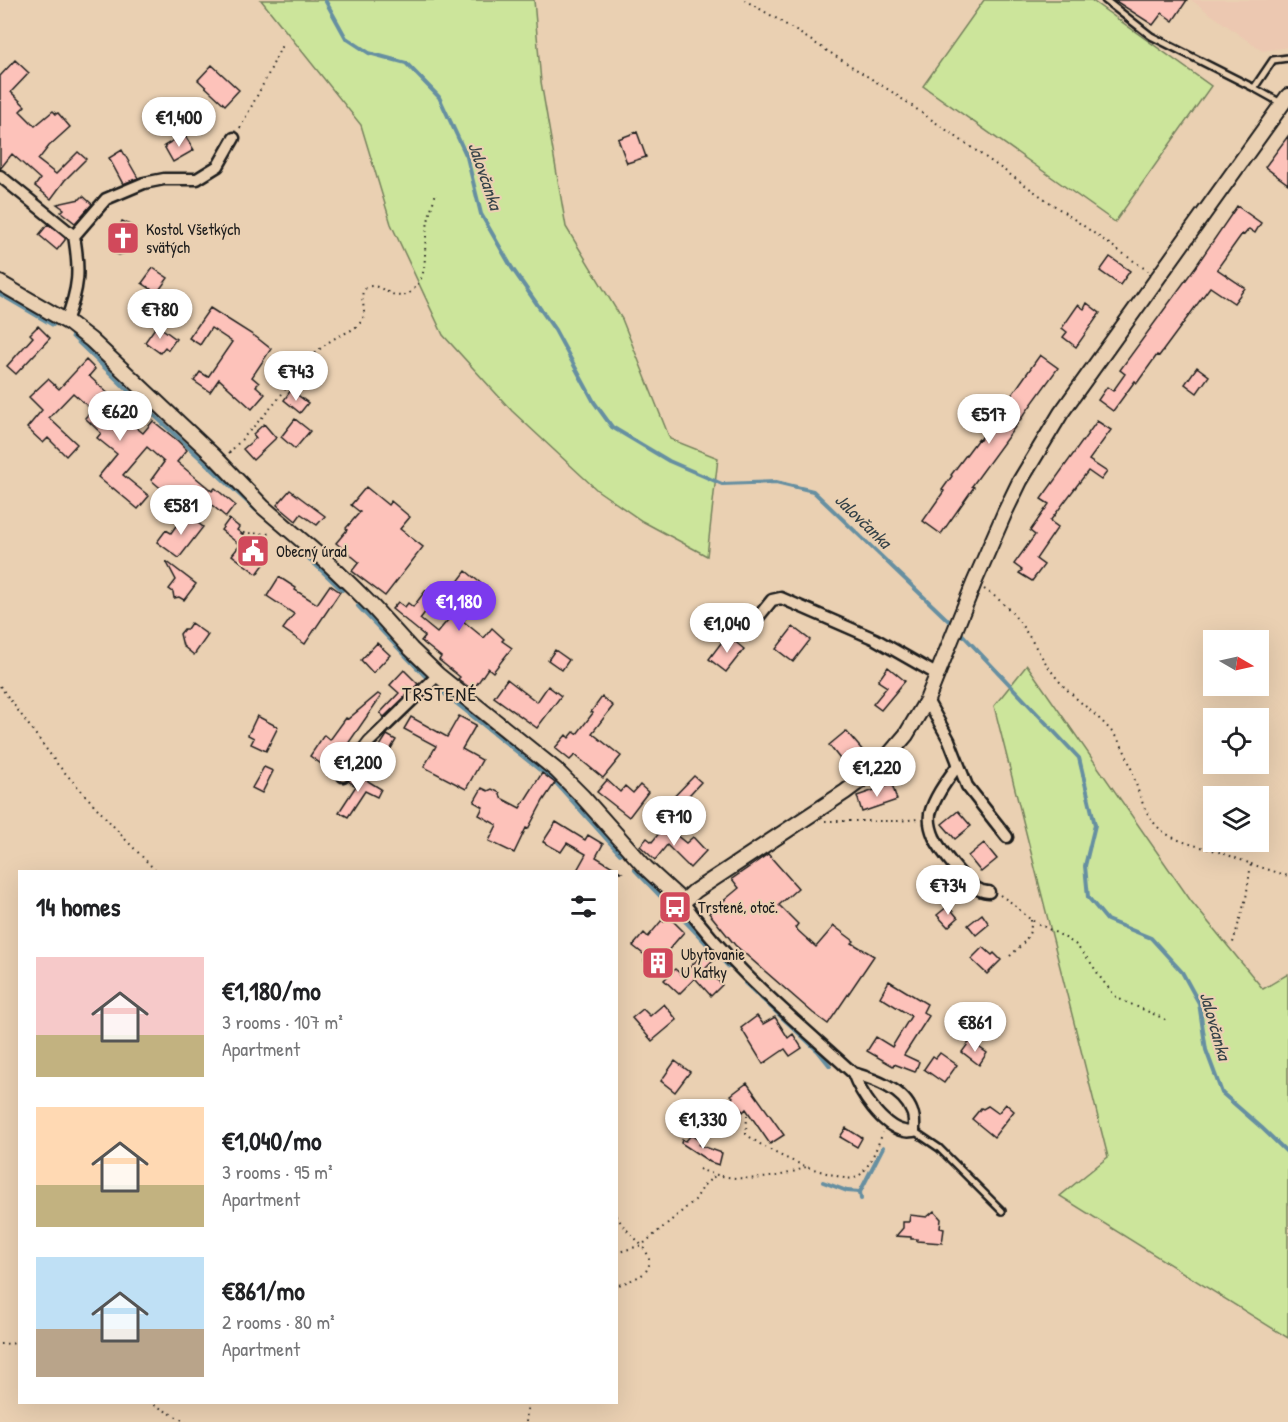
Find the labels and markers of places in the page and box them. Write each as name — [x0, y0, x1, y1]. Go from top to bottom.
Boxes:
pin: €1,400 — [130, 97, 228, 148]
place label: Kostol Všetkých svätých — [146, 218, 241, 258]
church icon: Kostol Všetkých svätých — [105, 220, 141, 256]
pin: €780 — [124, 289, 196, 340]
pin: €743 — [260, 351, 332, 402]
pin: €620 — [84, 391, 156, 442]
pin: €517 — [953, 394, 1025, 445]
pin: €581 — [145, 485, 217, 536]
public building icon: Obecný úrad — [235, 533, 271, 569]
place label: Obecný úrad — [276, 540, 347, 562]
pin: €1,180 — [410, 581, 508, 632]
pin: €1,040 — [678, 603, 776, 654]
pin: €1,200 — [309, 742, 407, 793]
pin: €1,220 — [828, 747, 926, 798]
pin: €710 — [638, 796, 710, 847]
pin: €734 — [912, 865, 984, 916]
bus stop icon: Trstené, otoč. — [657, 889, 693, 925]
place label: Trstené, otoč. — [698, 896, 778, 918]
place label: Ubytovanie U Katky — [681, 943, 746, 983]
building icon: Ubytovanie U Katky — [640, 945, 676, 981]
pin: €861 — [939, 1002, 1011, 1053]
pin: €1,330 — [654, 1099, 752, 1150]

